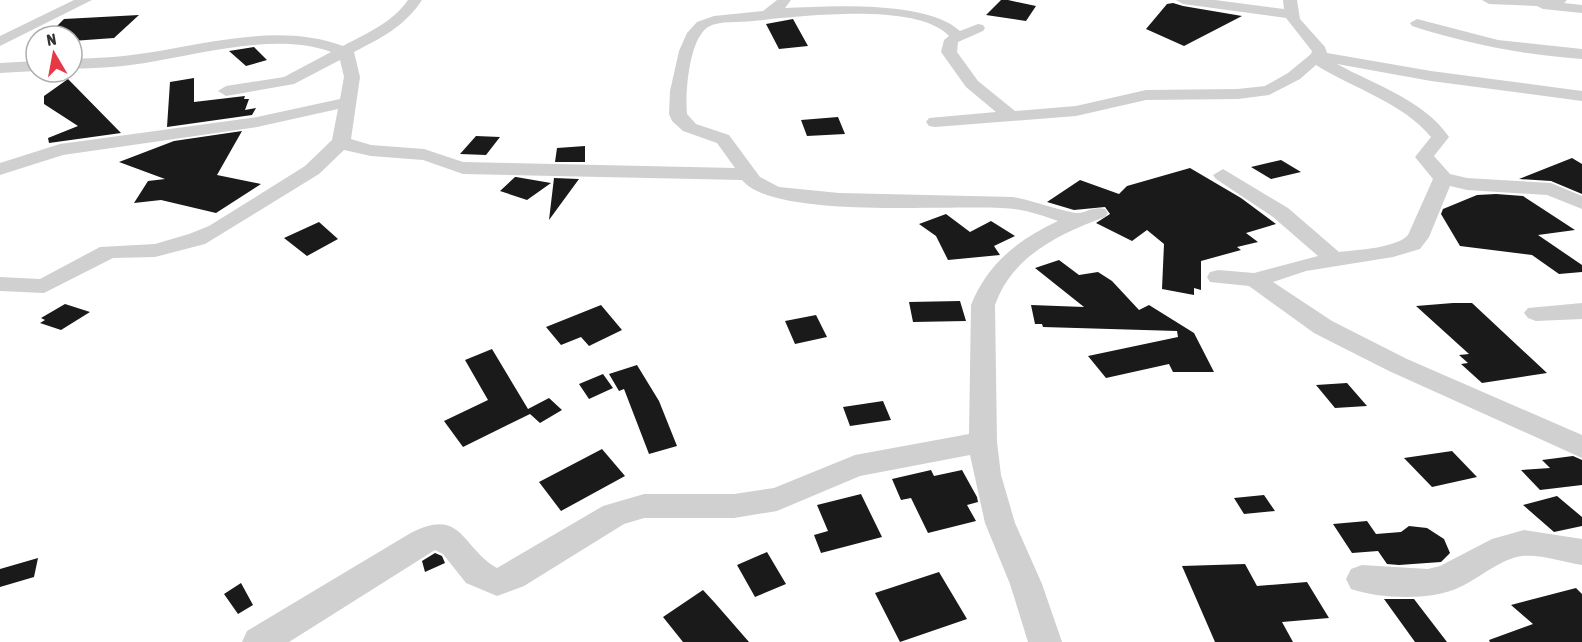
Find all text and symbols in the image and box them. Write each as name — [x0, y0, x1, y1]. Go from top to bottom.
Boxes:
north arrow — [24, 24, 84, 84]
text: N — [45, 30, 58, 49]

